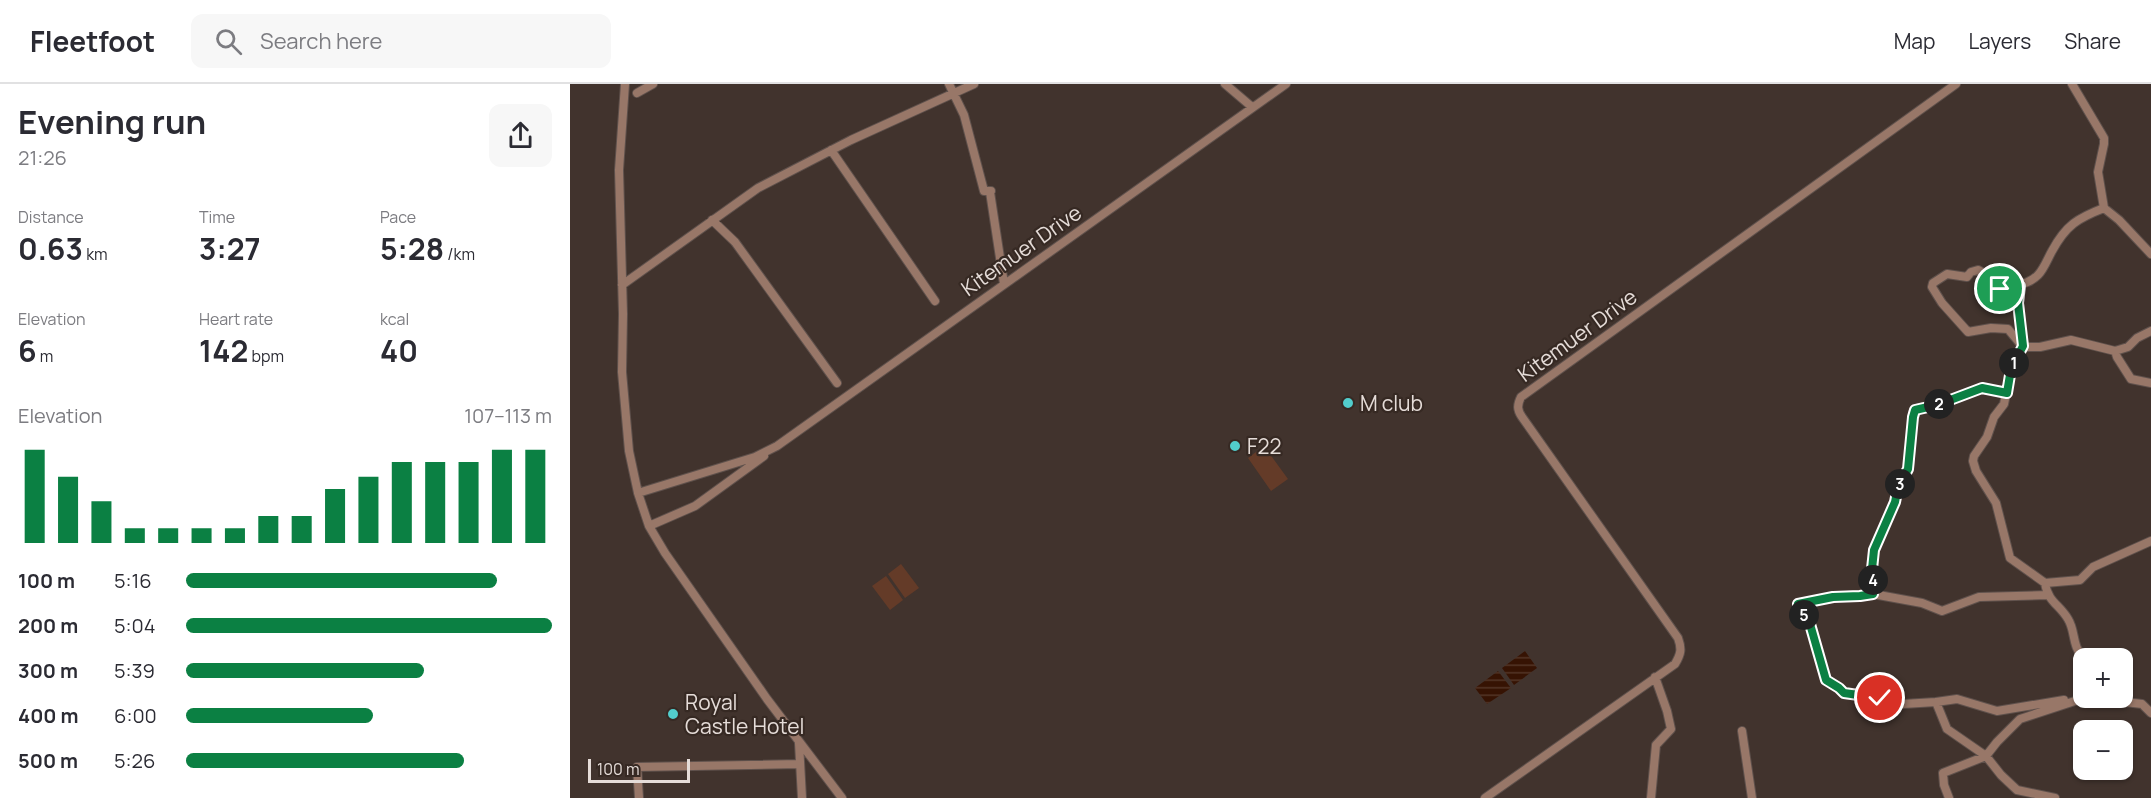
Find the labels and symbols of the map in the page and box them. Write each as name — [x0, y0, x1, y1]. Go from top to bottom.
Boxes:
street label: Kitemuer Drive — [955, 198, 1087, 302]
pin — [1974, 263, 2025, 314]
street label: Kitemuer Drive — [1512, 282, 1642, 388]
pin: 1 — [1999, 348, 2029, 378]
place label: M club — [1360, 389, 1423, 417]
pin: 2 — [1924, 389, 1954, 419]
marker: M club — [1341, 396, 1355, 410]
place label: F22 — [1247, 432, 1282, 460]
marker: F22 — [1228, 439, 1242, 453]
pin: 3 — [1885, 469, 1915, 499]
pin: 4 — [1858, 565, 1888, 595]
pin: 5 — [1789, 600, 1819, 630]
pin — [1854, 672, 1905, 723]
place label: Royal Castle Hotel — [685, 688, 804, 740]
marker: Royal Castle Hotel — [666, 707, 680, 721]
scale bar — [588, 756, 690, 784]

